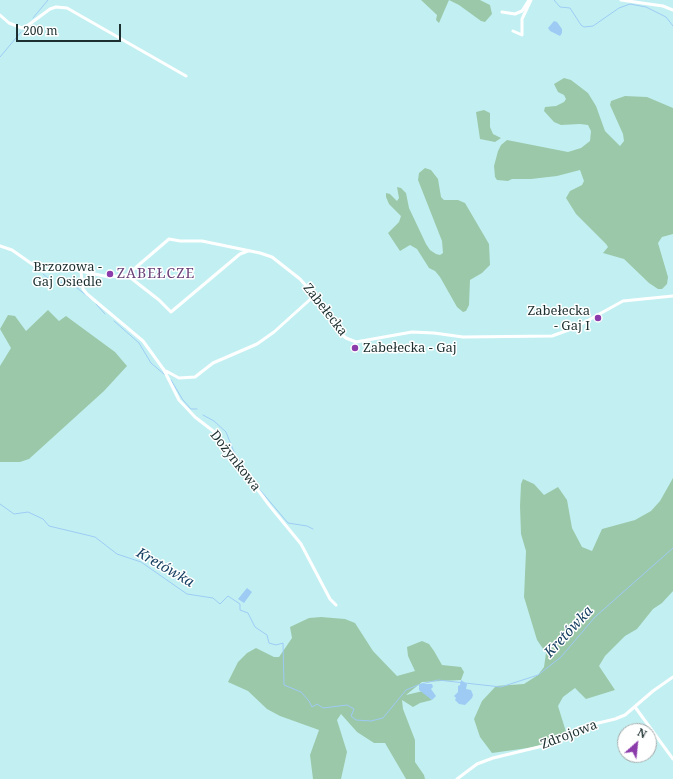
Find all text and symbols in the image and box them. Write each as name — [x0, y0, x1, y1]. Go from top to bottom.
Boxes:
scale bar — [18, 16, 123, 42]
text: 200 m — [23, 22, 58, 39]
place label: Brzozowa - Gaj Osiedle — [33, 259, 102, 290]
district label: ZABEŁCZE — [117, 266, 195, 282]
marker: Brzozowa - Gaj Osiedle — [105, 269, 115, 279]
street label: Zabełecka — [300, 281, 350, 339]
place label: Zabełecka - Gaj I — [528, 303, 590, 334]
marker: Zabełecka - Gaj I — [593, 313, 603, 323]
place label: Zabełecka - Gaj — [363, 340, 457, 356]
marker: Zabełecka - Gaj — [350, 343, 360, 353]
street label: Dożynkowa — [206, 428, 264, 494]
water label: Kretówka — [133, 545, 197, 591]
water label: Kretówka — [541, 603, 597, 661]
street label: Zdrojowa — [539, 717, 599, 753]
north arrow — [617, 723, 657, 763]
text: N — [635, 724, 649, 741]

